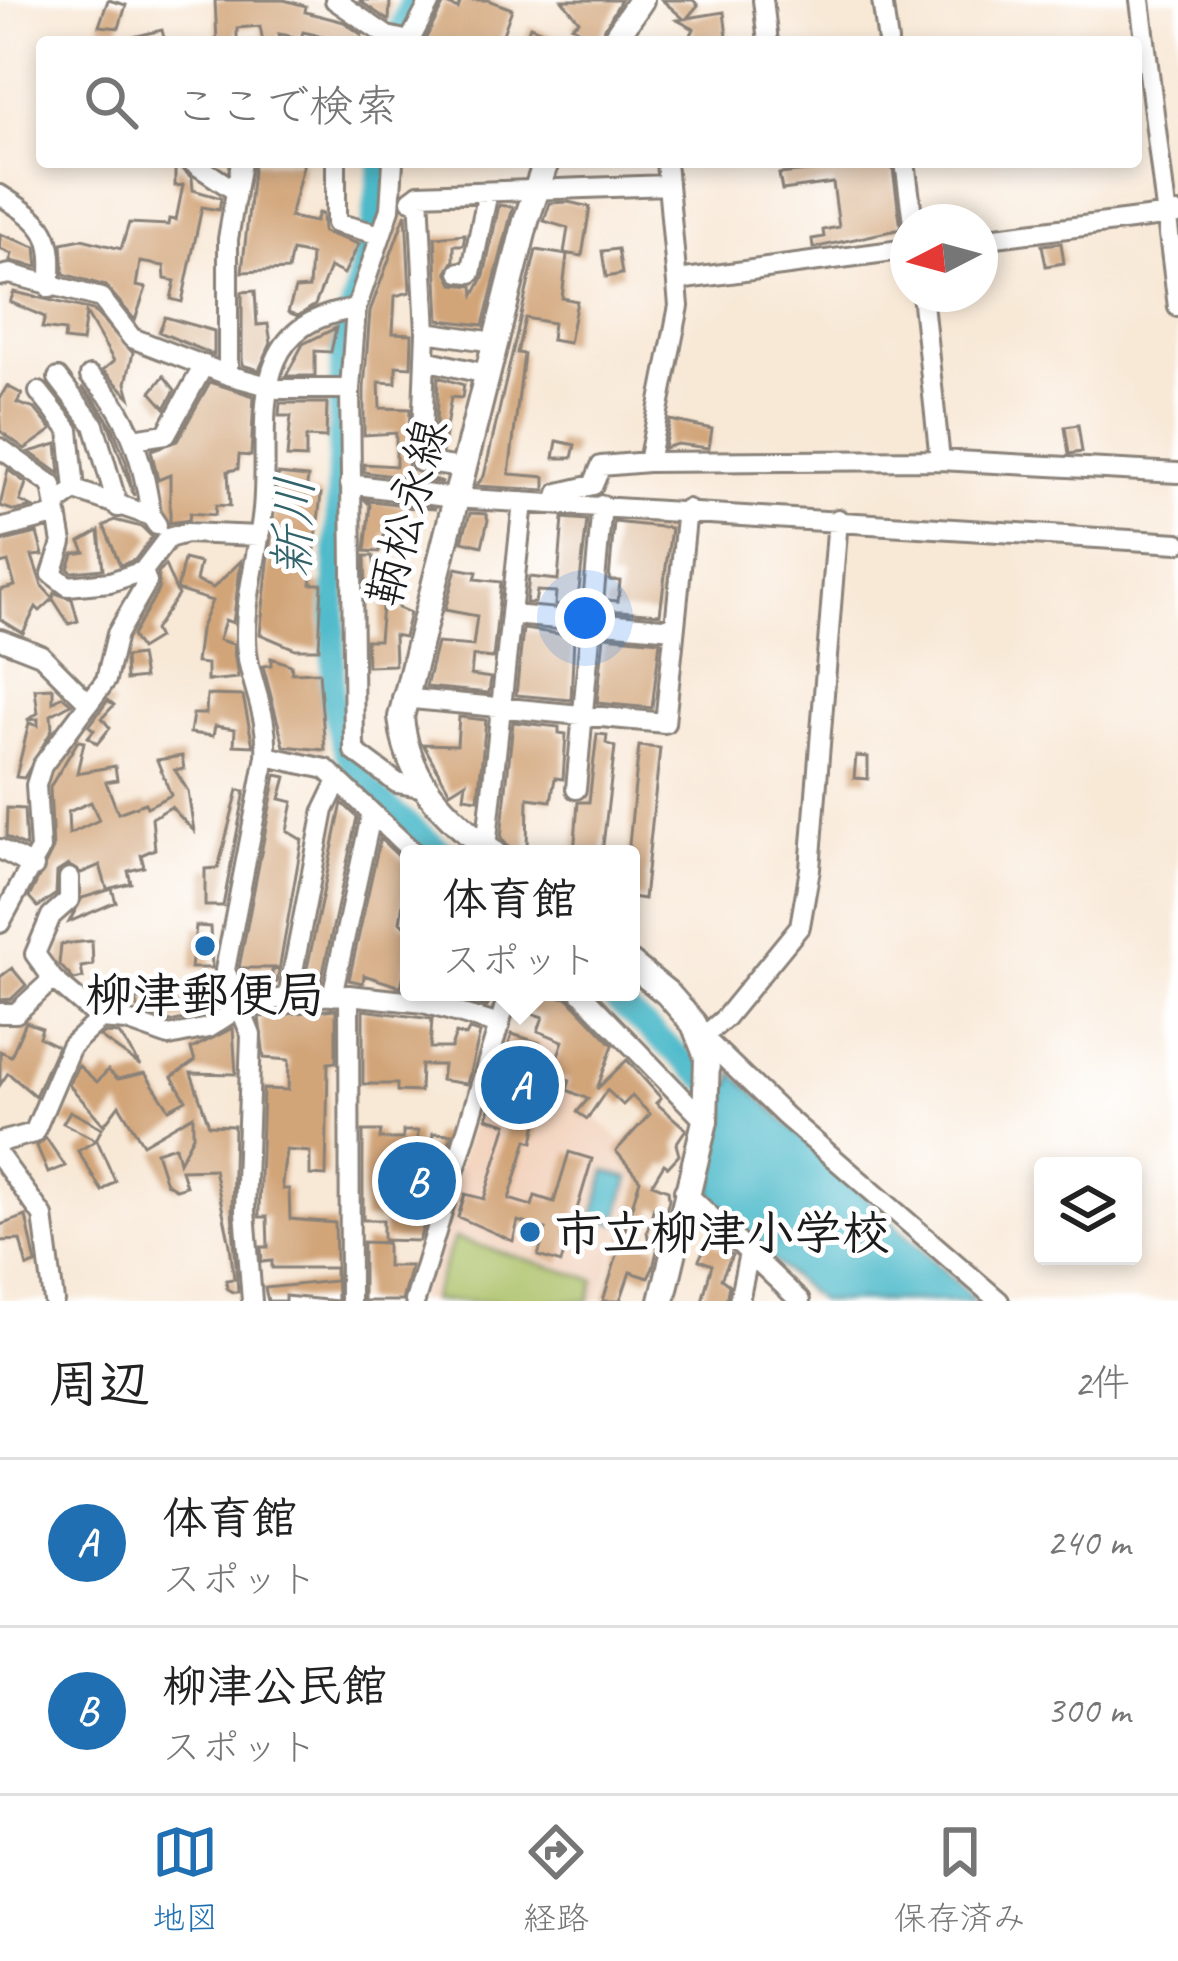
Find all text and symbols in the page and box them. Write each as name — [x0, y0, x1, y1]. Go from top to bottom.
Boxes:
search box — [36, 36, 1142, 168]
icon: search — [78, 69, 144, 135]
text: ここで検索 — [174, 78, 399, 135]
north arrow — [890, 204, 998, 312]
street label: 鞆松永線 — [353, 412, 461, 613]
water label: 新川 — [259, 475, 327, 579]
your location — [555, 588, 615, 648]
popup — [400, 845, 640, 1001]
text: 体育館 — [442, 871, 577, 928]
marker: 柳津郵便局 — [192, 933, 218, 959]
text: スポット — [442, 936, 598, 985]
place label: 柳津郵便局 — [85, 965, 325, 1025]
pin: A — [481, 1040, 559, 1130]
pin: B — [378, 1136, 456, 1226]
map controls — [1034, 1157, 1142, 1265]
button: layers — [1034, 1157, 1142, 1265]
place label: 市立柳津小学校 — [554, 1203, 890, 1263]
marker: 市立柳津小学校 — [517, 1219, 543, 1245]
text: 周辺 — [48, 1352, 150, 1416]
text: 2件 — [1073, 1359, 1130, 1408]
text: 体育館 — [162, 1490, 297, 1547]
text: A — [77, 1518, 97, 1567]
text: 240 m — [1046, 1518, 1130, 1567]
text: スポット — [162, 1555, 318, 1604]
text: 柳津公民館 — [162, 1658, 387, 1715]
text: B — [77, 1686, 97, 1735]
text: 300 m — [1046, 1686, 1130, 1735]
text: スポット — [162, 1723, 318, 1772]
tab: 地図 — [152, 1819, 218, 1939]
tab: 経路 — [523, 1819, 589, 1939]
tab: 保存済み — [894, 1819, 1026, 1939]

